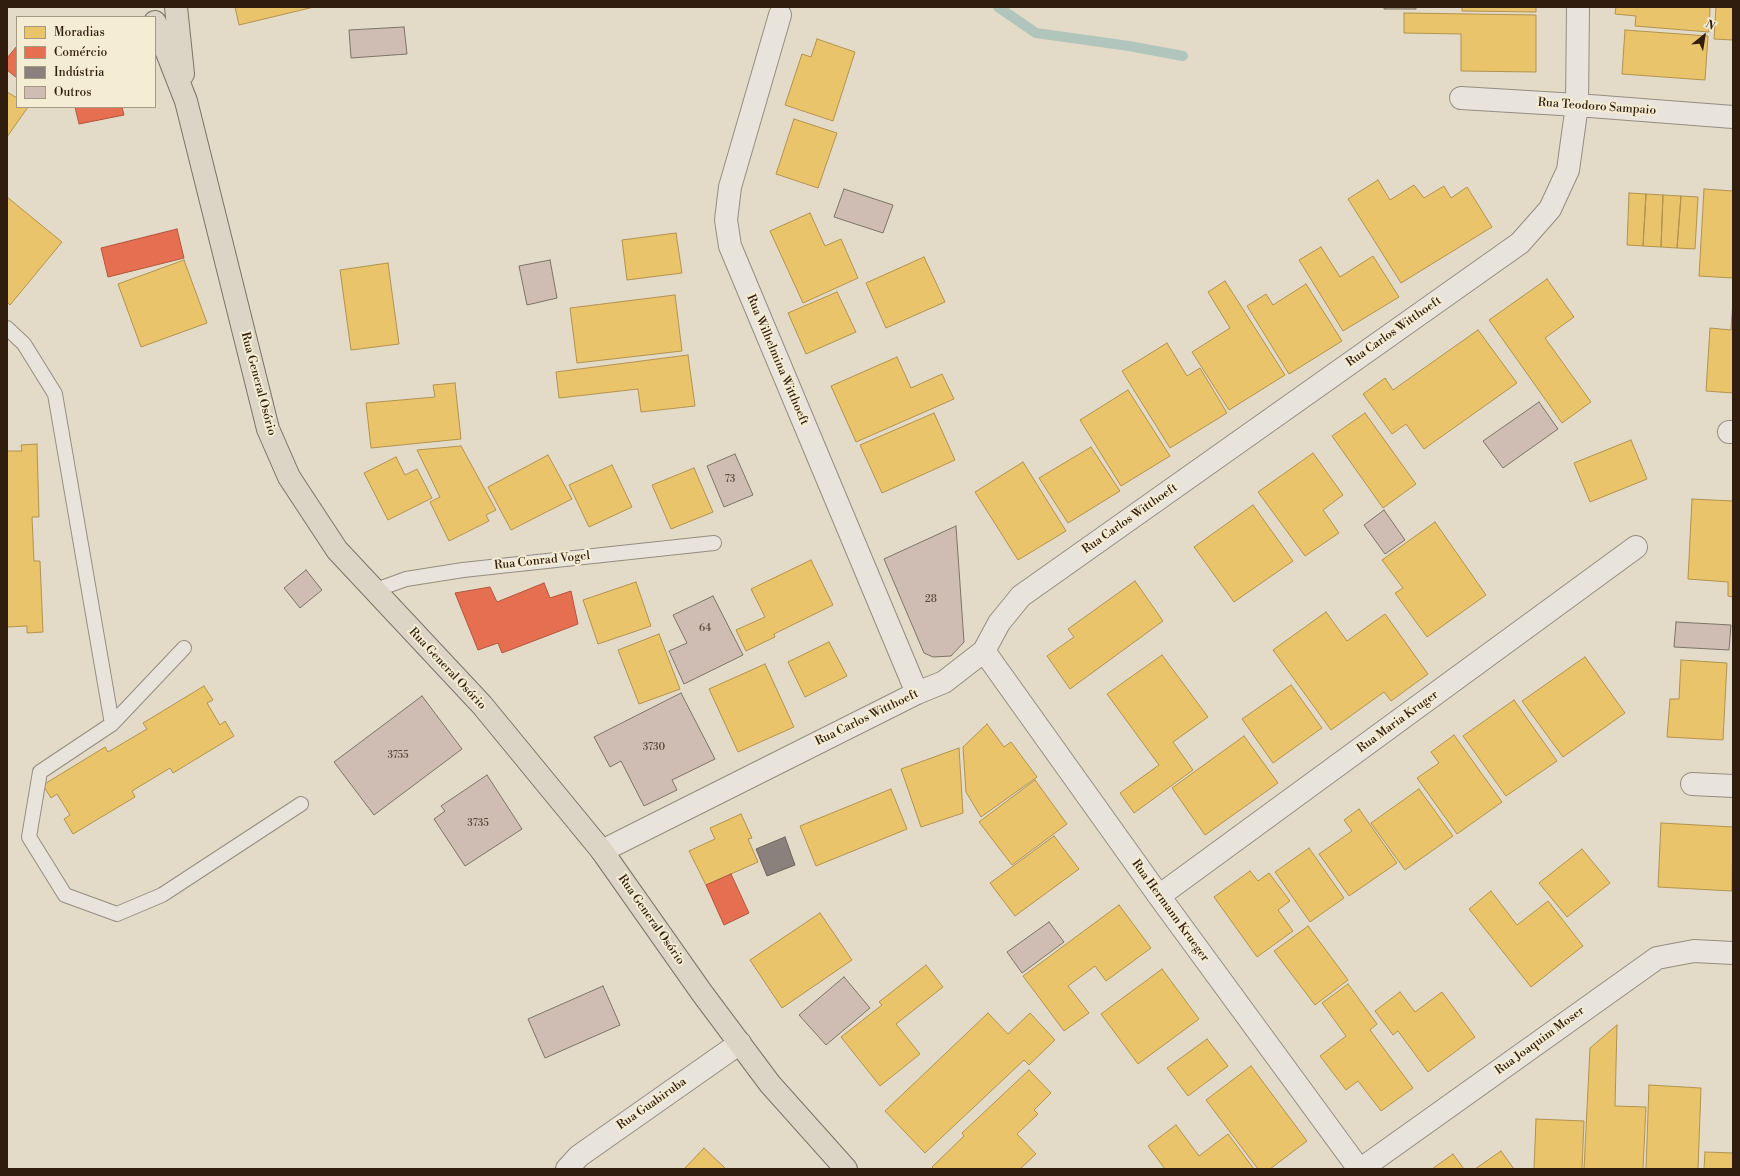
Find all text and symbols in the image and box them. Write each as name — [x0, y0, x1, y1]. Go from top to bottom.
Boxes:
legend — [16, 16, 156, 108]
north arrow — [1684, 16, 1724, 56]
text: N — [1703, 17, 1717, 34]
text: Moradias — [54, 25, 105, 40]
text: Comércio — [54, 45, 107, 60]
text: Indústria — [54, 65, 104, 80]
text: Outros — [54, 85, 92, 100]
street label: Rua Teodoro Sampaio — [1537, 96, 1657, 118]
street label: Rua Wilhelmina Witthoeft — [743, 293, 811, 427]
street label: Rua Carlos Witthoeft — [1344, 294, 1444, 370]
street label: Rua General Osório — [237, 331, 279, 437]
house number: 73 — [725, 474, 735, 486]
street label: Rua Carlos Witthoeft — [1080, 481, 1180, 557]
street label: Rua Conrad Vogel — [493, 549, 591, 573]
house number: 28 — [925, 594, 937, 606]
house number: 64 — [699, 623, 711, 635]
street label: Rua General Osório — [405, 625, 489, 713]
street label: Rua Carlos Witthoeft — [813, 687, 921, 749]
street label: Rua Maria Kruger — [1355, 688, 1441, 756]
house number: 3730 — [643, 742, 665, 754]
house number: 3755 — [387, 750, 409, 762]
house number: 3735 — [467, 818, 489, 830]
street label: Rua Hermann Krueger — [1128, 857, 1212, 965]
street label: Rua General Osório — [615, 872, 687, 968]
street label: Rua Joaquim Moser — [1493, 1004, 1587, 1078]
street label: Rua Guabiruba — [614, 1075, 690, 1133]

